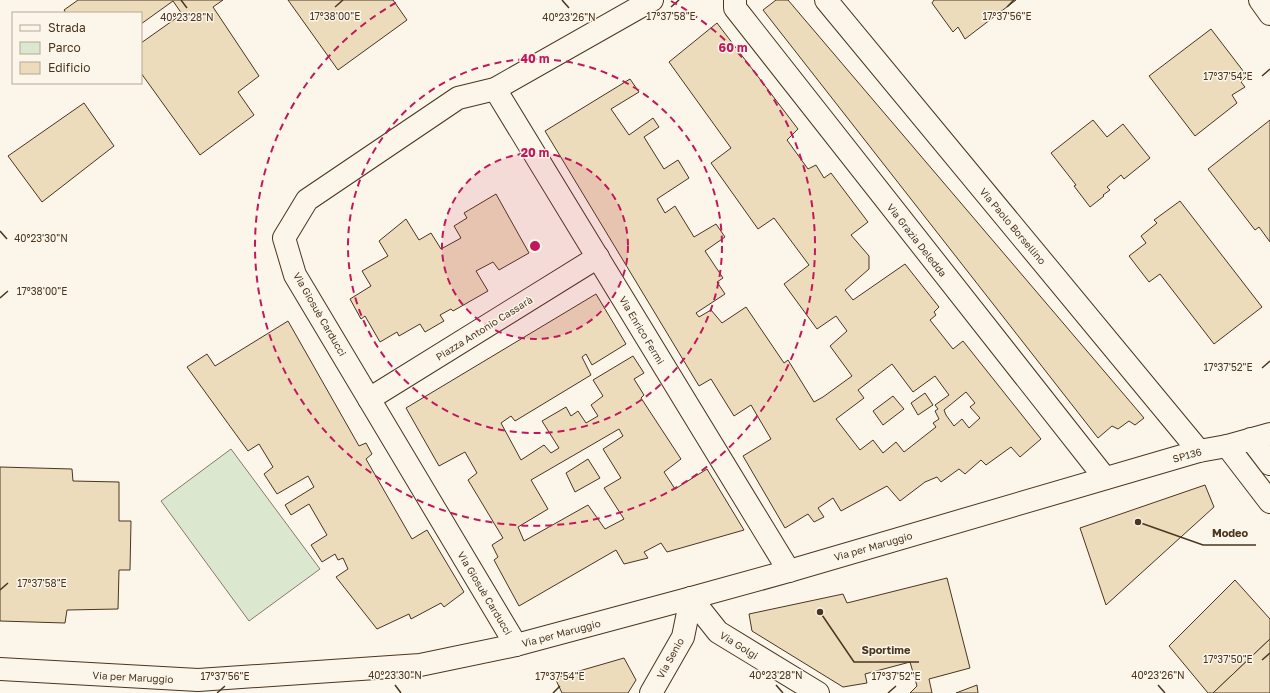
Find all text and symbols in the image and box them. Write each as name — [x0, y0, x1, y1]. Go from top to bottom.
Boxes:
text: 17°38'00"E — [310, 10, 360, 22]
text: 17°37'58"E — [646, 10, 696, 22]
text: 17°37'56"E — [982, 10, 1032, 22]
text: 40°23'28"N — [160, 11, 214, 23]
text: 40°23'26"N — [542, 11, 596, 23]
legend — [12, 12, 142, 84]
text: Strada — [48, 20, 86, 35]
text: Parco — [48, 40, 81, 55]
text: 60 m — [719, 40, 747, 55]
text: 40 m — [521, 51, 549, 66]
text: Edificio — [48, 60, 90, 75]
text: 17°37'54"E — [1203, 70, 1253, 82]
text: 20 m — [521, 145, 549, 160]
street label: Via Paolo Borsellino — [977, 185, 1049, 267]
street label: Via Grazia Deledda — [885, 201, 949, 279]
text: 40°23'30"N — [14, 232, 68, 244]
centre of rings — [528, 239, 542, 253]
street label: Via Giosuè Carducci — [291, 270, 349, 358]
text: 17°38'00"E — [17, 285, 67, 297]
street label: Piazza Antonio Cassarà — [434, 293, 534, 363]
street label: Via Enrico Fermi — [617, 294, 667, 366]
text: 17°37'52"E — [1204, 361, 1253, 373]
street label: SP136 — [1171, 445, 1203, 465]
callout: Modeo — [1203, 522, 1256, 545]
text: Modeo — [1212, 526, 1249, 539]
street label: Via per Maruggio — [832, 529, 914, 563]
street label: Via Giosuè Carducci — [455, 549, 515, 637]
text: 17°37'58"E — [17, 577, 67, 589]
street label: Via per Maruggio — [520, 617, 602, 649]
street label: Via Golgi — [718, 629, 760, 661]
street label: Via Senio — [654, 636, 686, 680]
callout: Sportime — [854, 639, 919, 662]
text: Sportime — [862, 643, 911, 656]
text: 17°37'50"E — [1203, 653, 1253, 665]
street label: Via per Maruggio — [92, 669, 174, 685]
text: 40°23'30"N — [368, 669, 422, 681]
text: 40°23'28"N — [749, 669, 803, 681]
text: 40°23'26"N — [1131, 669, 1185, 681]
text: 17°37'56"E — [200, 670, 250, 682]
text: 17°37'54"E — [535, 670, 585, 682]
text: 17°37'52"E — [872, 670, 921, 682]

